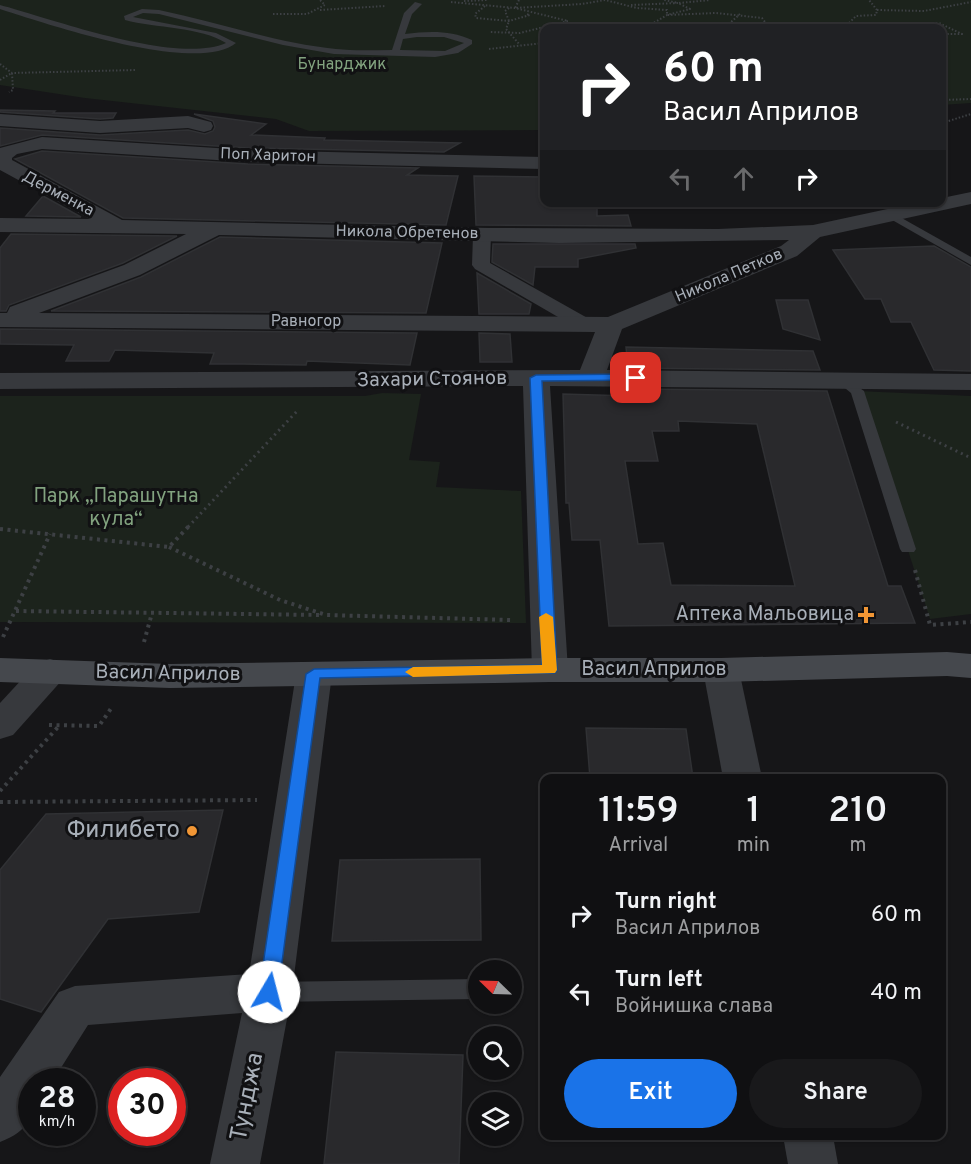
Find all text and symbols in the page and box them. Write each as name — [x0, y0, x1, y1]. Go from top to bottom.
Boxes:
text: 60 m — [663, 44, 764, 97]
icon: right — [564, 48, 642, 126]
park label: Бунарджик — [298, 55, 386, 75]
text: Васил Априлов — [663, 96, 859, 130]
street label: Поп Харитон — [220, 144, 316, 168]
icon: left — [664, 162, 697, 195]
icon: ahead — [727, 162, 760, 195]
icon: right — [790, 162, 823, 195]
street label: Дерменка — [19, 167, 97, 221]
street label: Никола Обретенов — [335, 222, 479, 244]
street label: Никола Петков — [672, 244, 786, 308]
street label: Равногор — [271, 312, 341, 332]
pin — [610, 352, 661, 403]
icon: arrive — [619, 361, 652, 394]
street label: Захари Стоянов — [356, 366, 508, 394]
park label: Парк „Парашутна кула“ — [34, 484, 198, 533]
place label: Аптека Мальовица — [675, 602, 854, 628]
marker: Аптека Мальовица — [859, 608, 873, 622]
street label: Васил Априлов — [581, 657, 727, 683]
street label: Васил Априлов — [95, 660, 241, 688]
text: 11:59 — [598, 789, 679, 835]
text: 1 — [746, 789, 761, 835]
text: 210 — [828, 789, 888, 835]
place label: Филибето — [67, 816, 180, 846]
marker: Филибето — [185, 824, 199, 838]
text: Arrival — [609, 833, 668, 859]
text: min — [737, 833, 770, 859]
text: m — [850, 833, 867, 859]
text: Turn right — [615, 889, 717, 916]
icon: right — [564, 899, 597, 932]
text: 60 m — [871, 902, 922, 929]
text: Васил Априлов — [615, 916, 761, 942]
position arrow — [237, 960, 301, 1024]
north arrow — [468, 960, 522, 1014]
map controls — [468, 960, 522, 1146]
text: Turn left — [615, 967, 703, 994]
icon: left — [564, 977, 597, 1010]
text: 40 m — [870, 980, 922, 1007]
text: Войнишка слава — [615, 994, 773, 1020]
button: search — [468, 1026, 522, 1080]
street label: Тунджа — [225, 1050, 271, 1144]
button: Exit — [564, 1059, 737, 1128]
button: Share — [749, 1059, 922, 1128]
speed limit sign: 30 — [108, 1068, 186, 1146]
text: 28 — [38, 1081, 76, 1118]
button: layers — [468, 1092, 522, 1146]
text: km/h — [39, 1113, 75, 1132]

